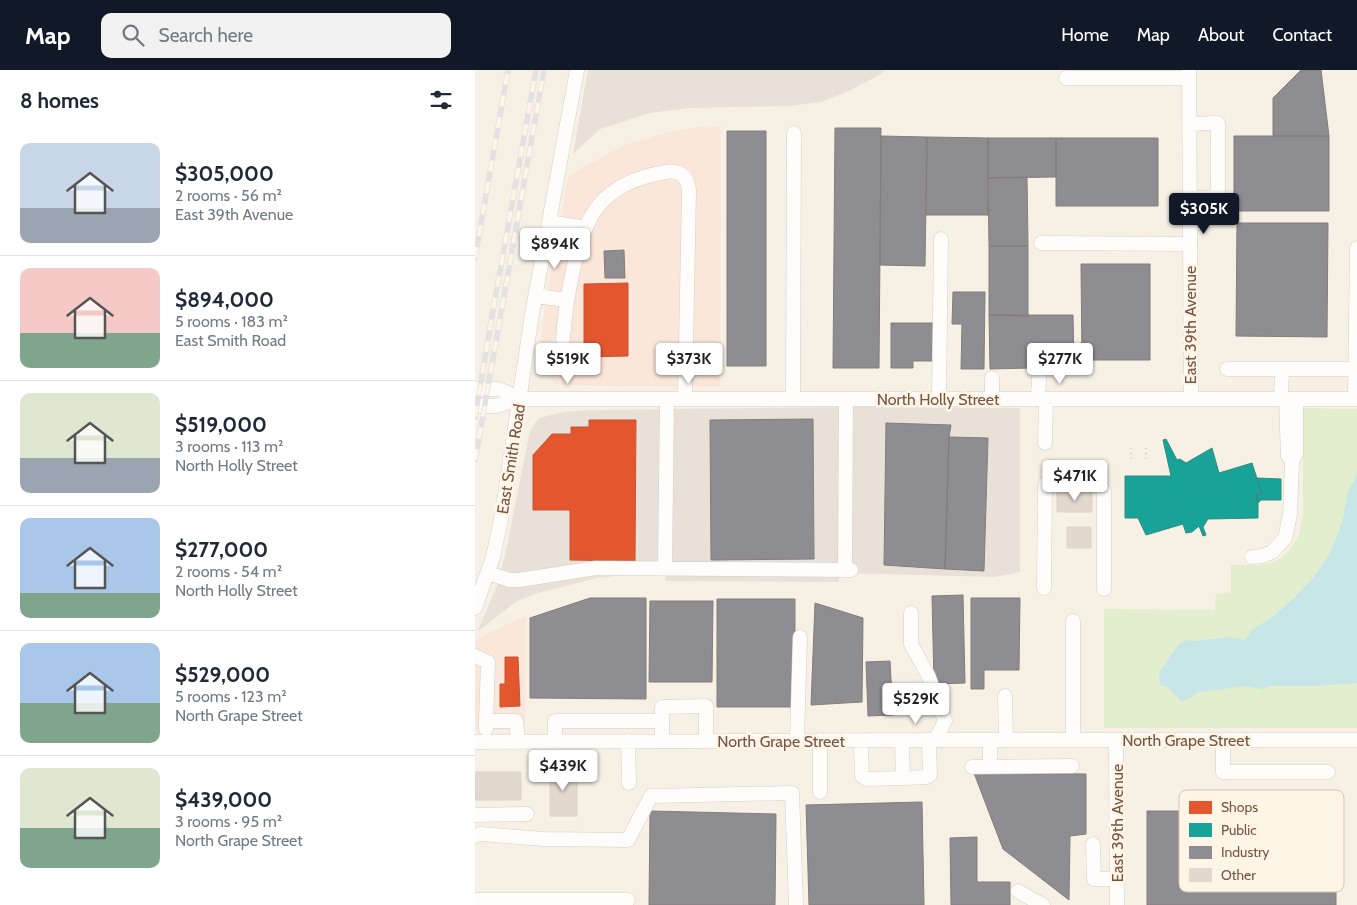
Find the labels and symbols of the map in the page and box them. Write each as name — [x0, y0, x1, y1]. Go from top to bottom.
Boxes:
pin: $305K — [1169, 192, 1239, 235]
pin: $894K — [520, 228, 590, 270]
street label: East 39th Avenue — [1181, 266, 1200, 384]
pin: $519K — [533, 342, 603, 385]
pin: $373K — [654, 342, 724, 385]
pin: $277K — [1025, 342, 1095, 385]
street label: North Holly Street — [877, 390, 1000, 409]
street label: East Smith Road — [493, 403, 529, 515]
pin: $471K — [1040, 460, 1110, 502]
pin: $529K — [881, 682, 951, 725]
street label: North Grape Street — [1122, 731, 1250, 750]
street label: North Grape Street — [717, 732, 845, 751]
pin: $439K — [528, 750, 598, 792]
street label: East 39th Avenue — [1108, 764, 1127, 882]
legend — [1179, 790, 1344, 892]
text: Shops — [1221, 798, 1258, 816]
text: Public — [1221, 821, 1257, 839]
text: Industry — [1221, 843, 1269, 861]
text: Other — [1221, 866, 1256, 884]

